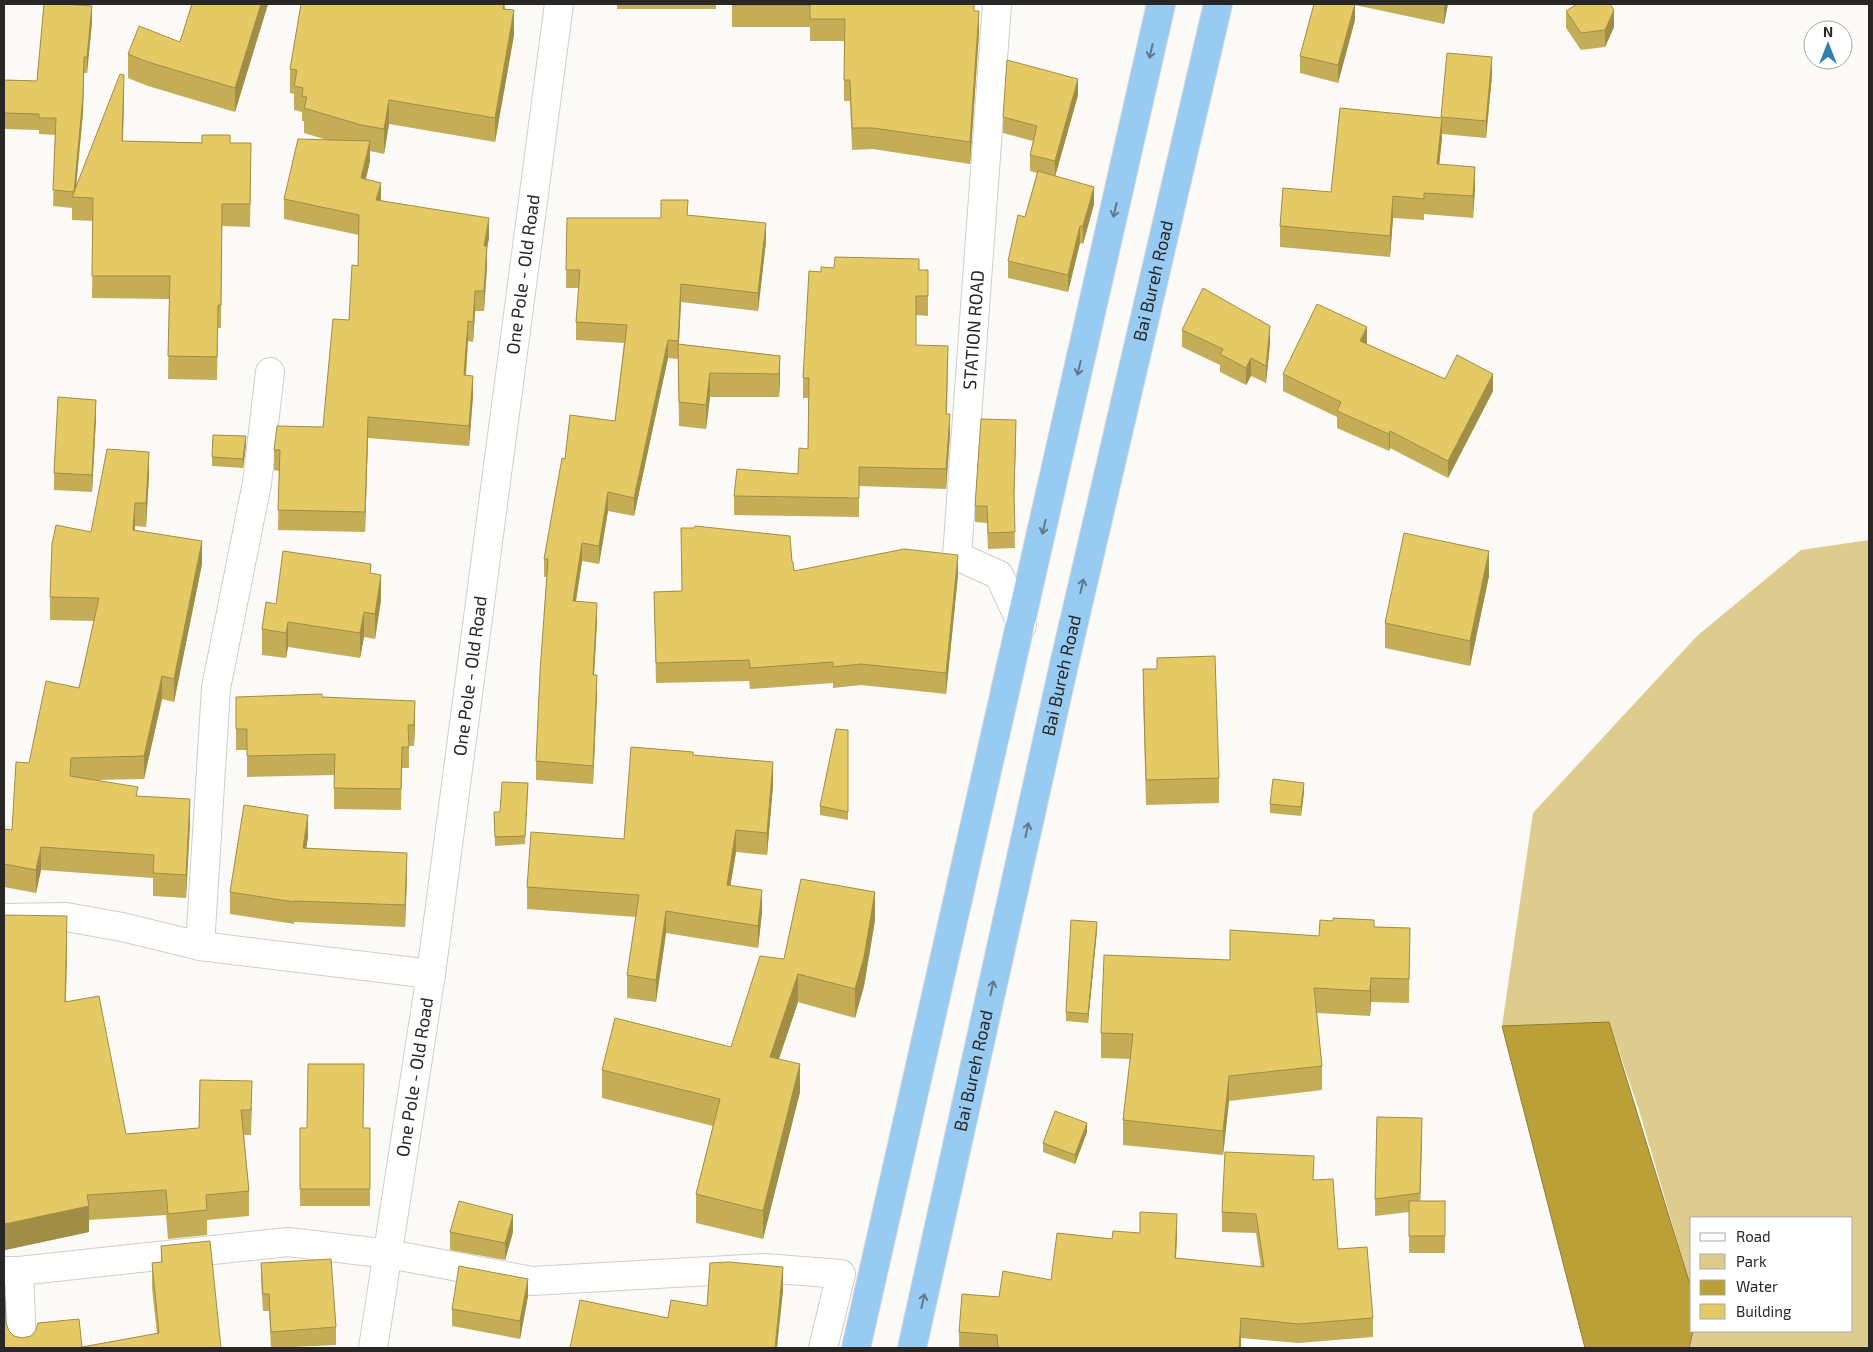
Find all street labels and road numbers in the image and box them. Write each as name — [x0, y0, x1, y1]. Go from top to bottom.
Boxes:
street label: One Pole - Old Road — [501, 193, 544, 356]
street label: Bai Bureh Road — [1128, 218, 1177, 343]
street label: STATION ROAD — [958, 269, 988, 390]
street label: One Pole - Old Road — [448, 595, 491, 757]
street label: Bai Bureh Road — [1036, 612, 1085, 738]
street label: One Pole - Old Road — [391, 996, 437, 1158]
street label: Bai Bureh Road — [949, 1008, 997, 1133]

